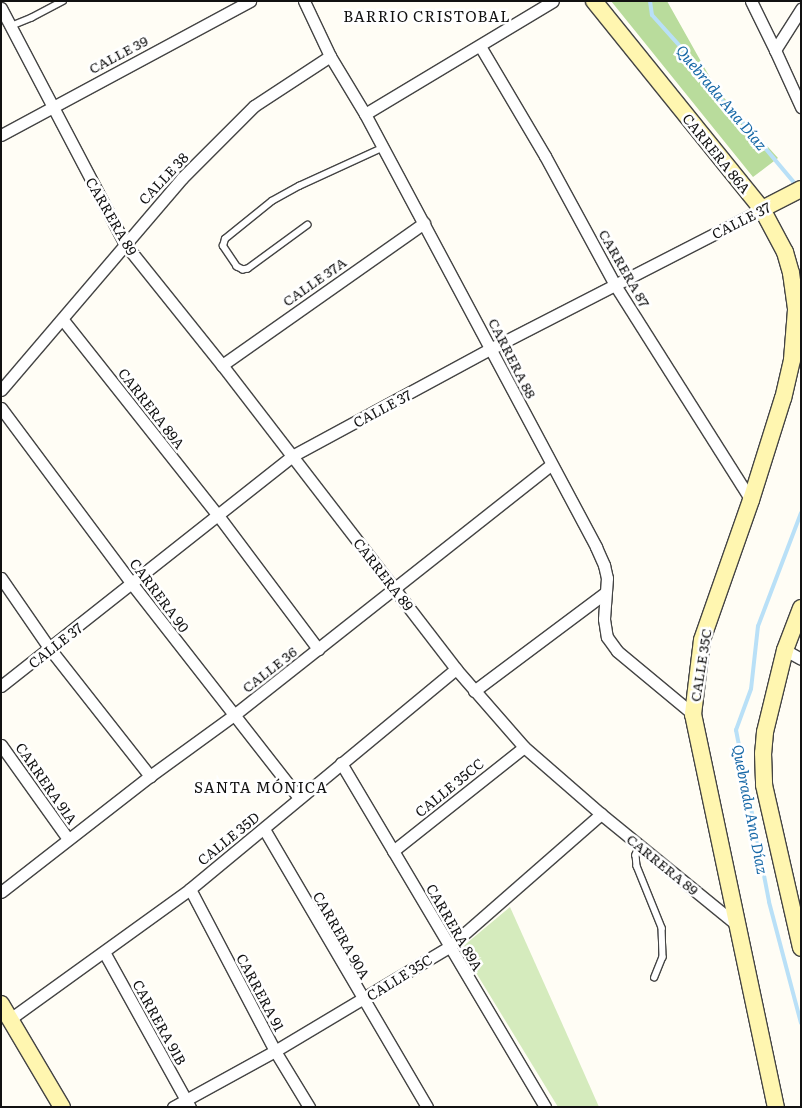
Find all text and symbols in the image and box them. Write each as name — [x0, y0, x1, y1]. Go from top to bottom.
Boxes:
district label: BARRIO CRISTOBAL — [341, 7, 513, 25]
street label: CALLE 39 — [86, 31, 150, 77]
water label: Quebrada Ana Díaz — [673, 41, 771, 153]
street label: CARRERA 86A — [680, 110, 754, 196]
street label: CALLE 38 — [135, 149, 191, 207]
street label: CARRERA 89 — [83, 174, 141, 258]
street label: CALLE 37 — [709, 198, 773, 242]
street label: CARRERA 87 — [596, 226, 654, 310]
street label: CALLE 37A — [279, 253, 349, 309]
street label: CARRERA 88 — [486, 315, 540, 401]
street label: CARRERA 89A — [115, 364, 189, 452]
street label: CALLE 37 — [350, 386, 414, 430]
street label: CARRERA 89 — [351, 534, 417, 614]
street label: CARRERA 90 — [127, 555, 193, 635]
street label: CALLE 37 — [25, 619, 85, 671]
street label: CALLE 35C — [686, 627, 714, 703]
street label: CALLE 36 — [238, 643, 300, 695]
street label: CARRERA 91A — [13, 739, 81, 827]
water label: Quebrada Ana Díaz — [730, 743, 772, 875]
street label: CALLE 35CC — [411, 754, 487, 820]
district label: SANTA MÓNICA — [193, 778, 329, 796]
street label: CALLE 35D — [194, 808, 262, 868]
street label: CARRERA 89 — [624, 830, 702, 898]
street label: CARRERA 89A — [423, 881, 487, 973]
street label: CARRERA 90A — [310, 888, 374, 982]
street label: CARRERA 91 — [234, 950, 288, 1034]
street label: CALLE 35C — [363, 950, 435, 1004]
street label: CARRERA 91B — [130, 977, 190, 1067]

